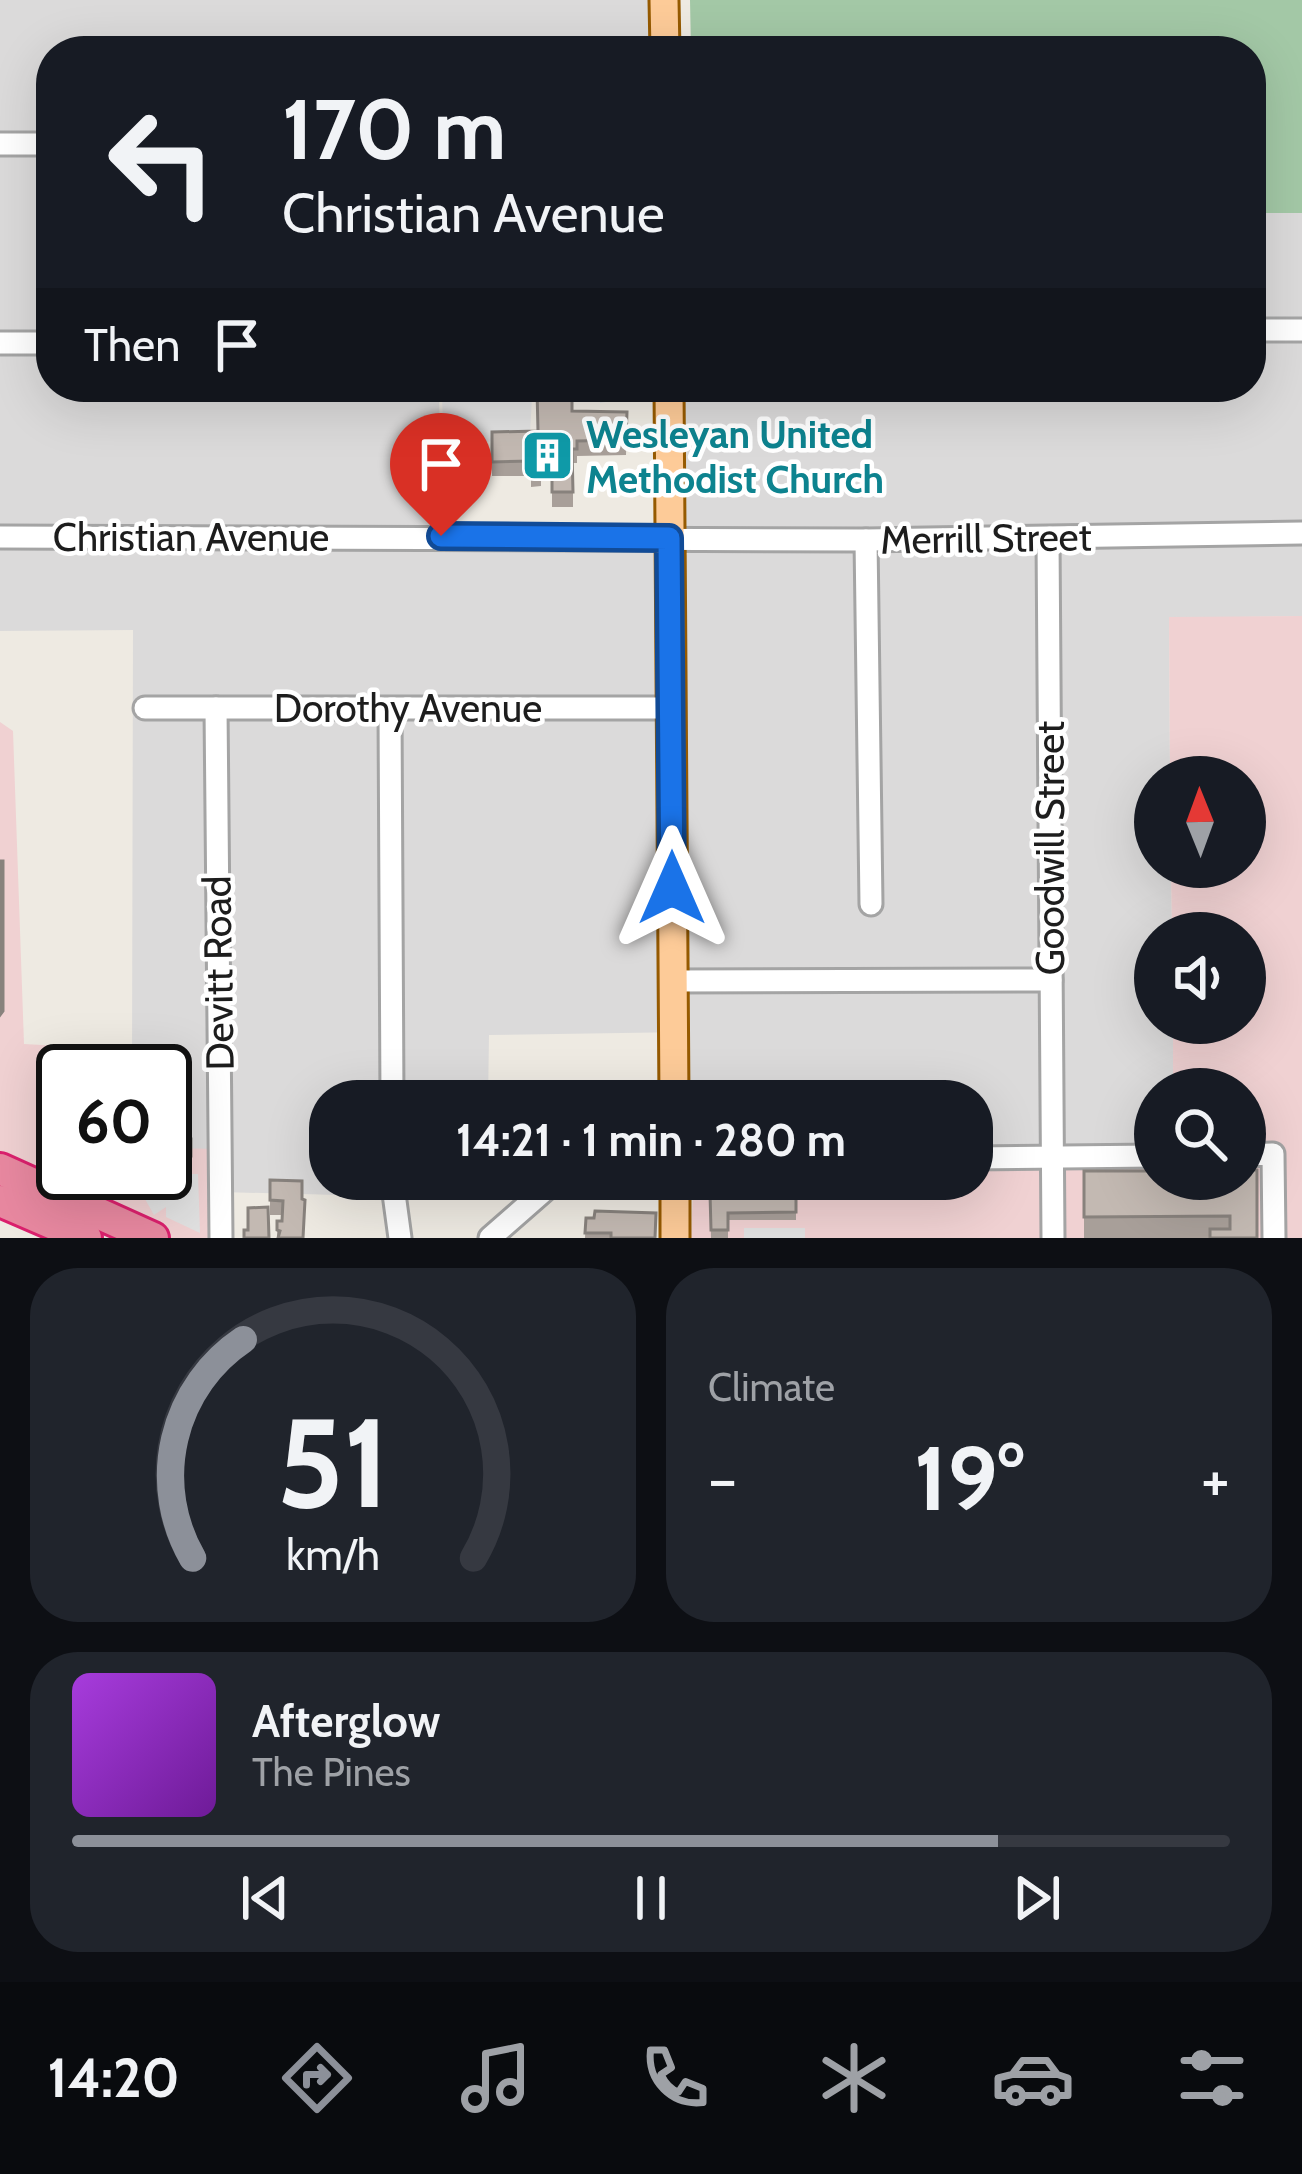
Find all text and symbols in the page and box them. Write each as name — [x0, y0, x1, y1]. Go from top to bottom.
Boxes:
text: 170 m — [282, 78, 506, 180]
icon: left — [84, 84, 240, 240]
text: Christian Avenue — [282, 180, 665, 246]
icon: arrive — [204, 312, 270, 378]
text: Then — [84, 318, 180, 372]
place label: Wesleyan United Methodist Church — [586, 410, 884, 503]
pin — [390, 413, 492, 536]
building icon: Wesleyan United Methodist Church — [519, 428, 575, 484]
icon: arrive — [408, 431, 474, 497]
street label: Merrill Street — [880, 512, 1092, 564]
street label: Christian Avenue — [53, 513, 329, 561]
street label: Dorothy Avenue — [274, 684, 542, 732]
street label: Goodwill Street — [1026, 721, 1074, 975]
north arrow — [1134, 756, 1266, 888]
map controls — [1134, 756, 1266, 1200]
position arrow — [609, 825, 735, 951]
street label: Devitt Road — [192, 875, 244, 1071]
button: sound — [1134, 912, 1266, 1044]
speed limit sign: 60 — [36, 1044, 192, 1200]
button: search — [1134, 1068, 1266, 1200]
text: 14:21 · 1 min · 280 m — [456, 1113, 846, 1167]
text: Climate — [708, 1363, 835, 1411]
text: 51 — [276, 1387, 390, 1538]
text: 19° — [914, 1423, 1024, 1533]
text: − — [708, 1438, 737, 1519]
text: + — [1201, 1438, 1230, 1519]
text: km/h — [286, 1529, 380, 1581]
text: Afterglow — [252, 1694, 440, 1748]
text: The Pines — [252, 1748, 411, 1796]
icon: previous — [232, 1865, 298, 1931]
icon: pause — [618, 1865, 684, 1931]
icon: next — [1004, 1865, 1070, 1931]
icon: directions — [275, 2036, 359, 2120]
icon: music — [454, 2036, 538, 2120]
icon: phone — [633, 2036, 717, 2120]
icon: climate — [812, 2036, 896, 2120]
icon: car — [991, 2036, 1075, 2120]
icon: filters — [1170, 2036, 1254, 2120]
text: 14:20 — [48, 2045, 180, 2111]

